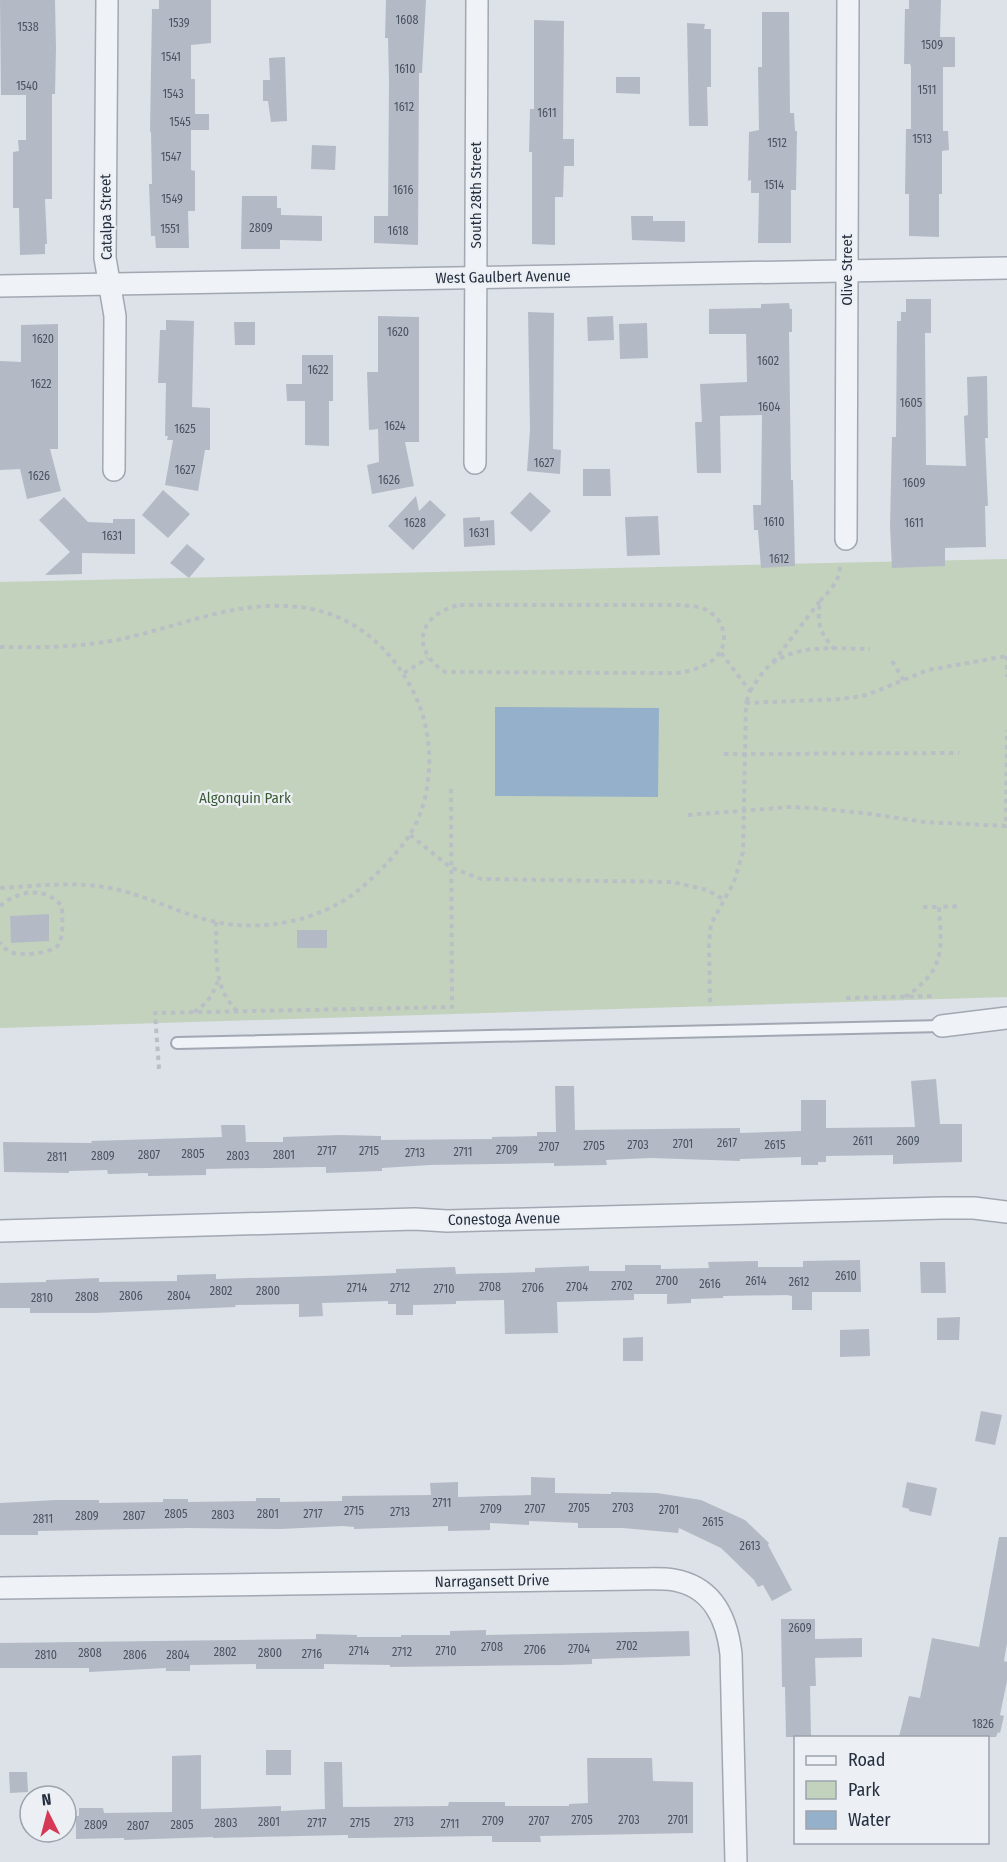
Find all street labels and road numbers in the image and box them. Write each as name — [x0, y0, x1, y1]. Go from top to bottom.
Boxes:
street label: South 28th Street — [467, 141, 485, 248]
street label: Catalpa Street — [96, 174, 116, 260]
street label: Olive Street — [838, 234, 856, 306]
street label: West Gaulbert Avenue — [435, 267, 571, 287]
street label: Conestoga Avenue — [448, 1209, 560, 1229]
street label: Narragansett Drive — [435, 1571, 549, 1591]

